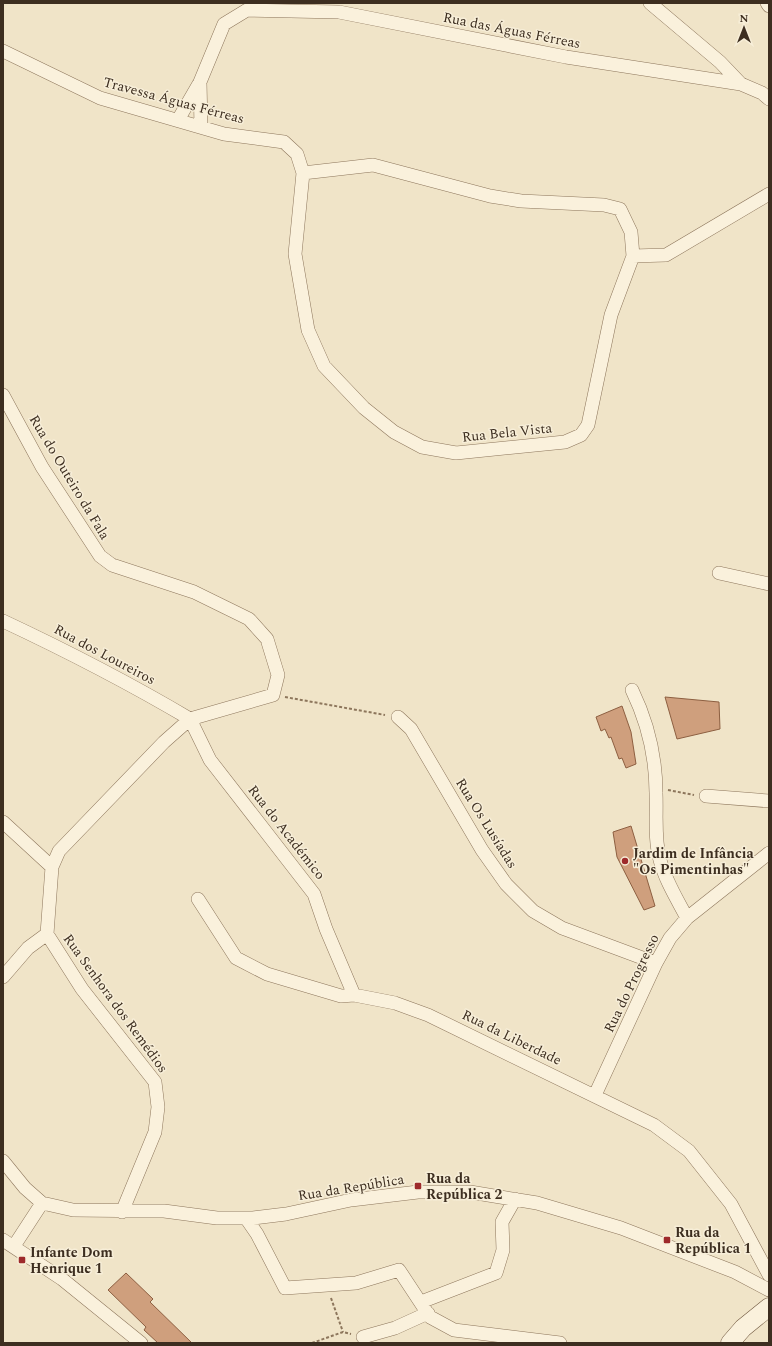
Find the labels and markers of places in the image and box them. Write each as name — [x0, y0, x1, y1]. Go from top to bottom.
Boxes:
place label: Jardim de Infância "Os Pimentinhas" — [633, 843, 754, 880]
marker: Jardim de Infância "Os Pimentinhas" — [620, 856, 630, 866]
place label: Rua da República 2 — [426, 1168, 502, 1205]
marker: Rua da República 2 — [413, 1181, 423, 1191]
place label: Rua da República 1 — [675, 1222, 751, 1259]
marker: Rua da República 1 — [662, 1235, 672, 1245]
place label: Infante Dom Henrique 1 — [30, 1242, 113, 1279]
marker: Infante Dom Henrique 1 — [17, 1255, 27, 1265]

